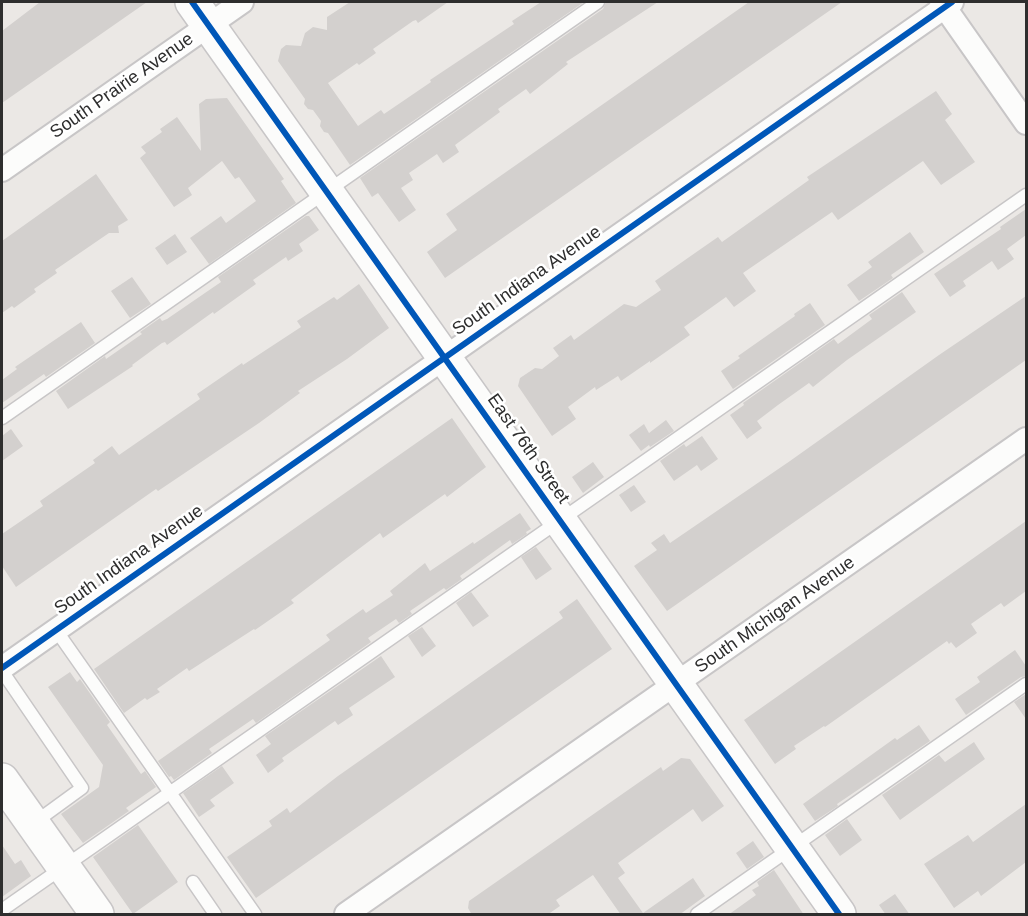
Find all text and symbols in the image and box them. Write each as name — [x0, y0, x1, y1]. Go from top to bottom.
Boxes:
street label: South Prairie Avenue — [46, 28, 198, 144]
street label: South Indiana Avenue — [448, 221, 606, 341]
street label: East 76th Street — [482, 390, 574, 508]
street label: South Indiana Avenue — [50, 500, 208, 620]
street label: South Michigan Avenue — [691, 552, 859, 678]

